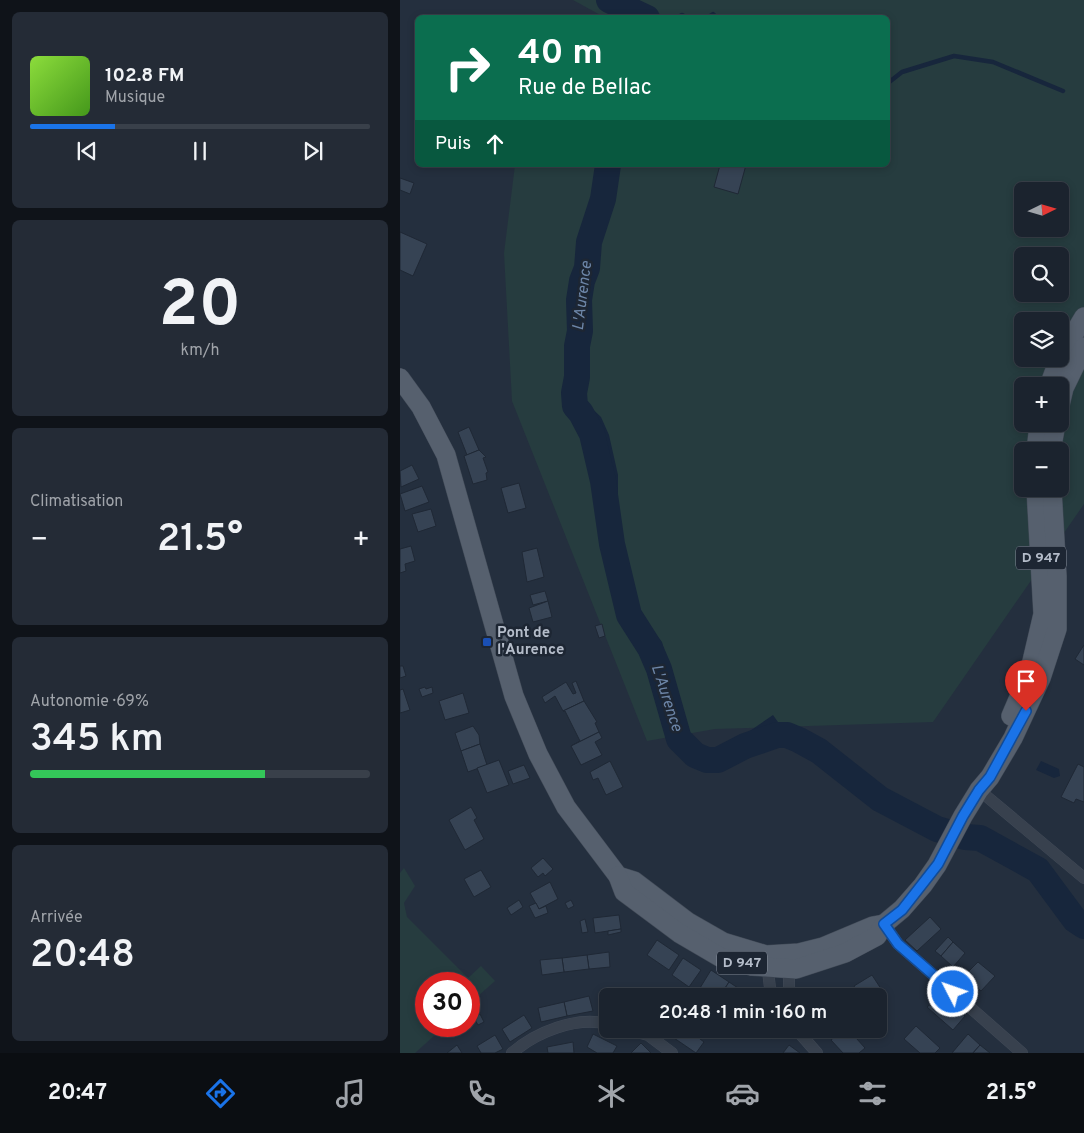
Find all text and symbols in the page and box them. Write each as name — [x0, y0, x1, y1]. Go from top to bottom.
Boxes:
text: 40 m — [518, 32, 603, 76]
icon: right — [435, 35, 500, 100]
text: 102.8 FM — [105, 64, 184, 88]
text: Rue de Bellac — [518, 75, 652, 102]
text: Musique — [105, 88, 165, 108]
icon: ahead — [481, 130, 509, 158]
text: Puis — [435, 132, 471, 156]
icon: previous — [73, 137, 101, 165]
icon: pause — [186, 137, 214, 165]
icon: next — [299, 137, 327, 165]
north arrow — [1014, 182, 1069, 238]
map controls — [1014, 182, 1069, 497]
button: search — [1014, 247, 1069, 302]
water label: L'Aurence — [569, 259, 597, 332]
text: 20 — [159, 267, 241, 349]
button: layers — [1014, 312, 1069, 367]
text: km/h — [181, 341, 219, 361]
button: + — [1014, 377, 1069, 432]
button: − — [1014, 442, 1069, 497]
text: Climatisation — [30, 492, 123, 512]
text: 21.5° — [157, 516, 243, 565]
text: − — [30, 523, 48, 559]
text: + — [352, 523, 370, 559]
road number: D 947 — [1016, 546, 1066, 570]
place label: Pont de l'Aurence — [497, 624, 564, 660]
marker: Pont de l'Aurence — [481, 636, 493, 648]
pin — [1005, 660, 1047, 711]
water label: L'Aurence — [646, 662, 687, 735]
icon: arrive — [1012, 667, 1040, 695]
text: Autonomie · 69% — [30, 692, 149, 712]
text: 345 km — [30, 716, 164, 765]
text: Arrivée — [30, 908, 83, 928]
text: 20:48 — [30, 932, 135, 981]
road number: D 947 — [717, 951, 767, 974]
position arrow — [926, 965, 978, 1017]
speed limit sign: 30 — [415, 972, 480, 1037]
text: 20:48 · 1 min · 160 m — [659, 1001, 827, 1025]
icon: directions — [203, 1076, 238, 1111]
icon: music — [333, 1076, 368, 1111]
icon: phone — [464, 1076, 499, 1111]
icon: climate — [594, 1076, 629, 1111]
icon: car — [725, 1076, 760, 1111]
icon: filters — [855, 1076, 890, 1111]
text: 20:47 — [48, 1080, 107, 1107]
text: 21.5° — [986, 1080, 1036, 1107]

